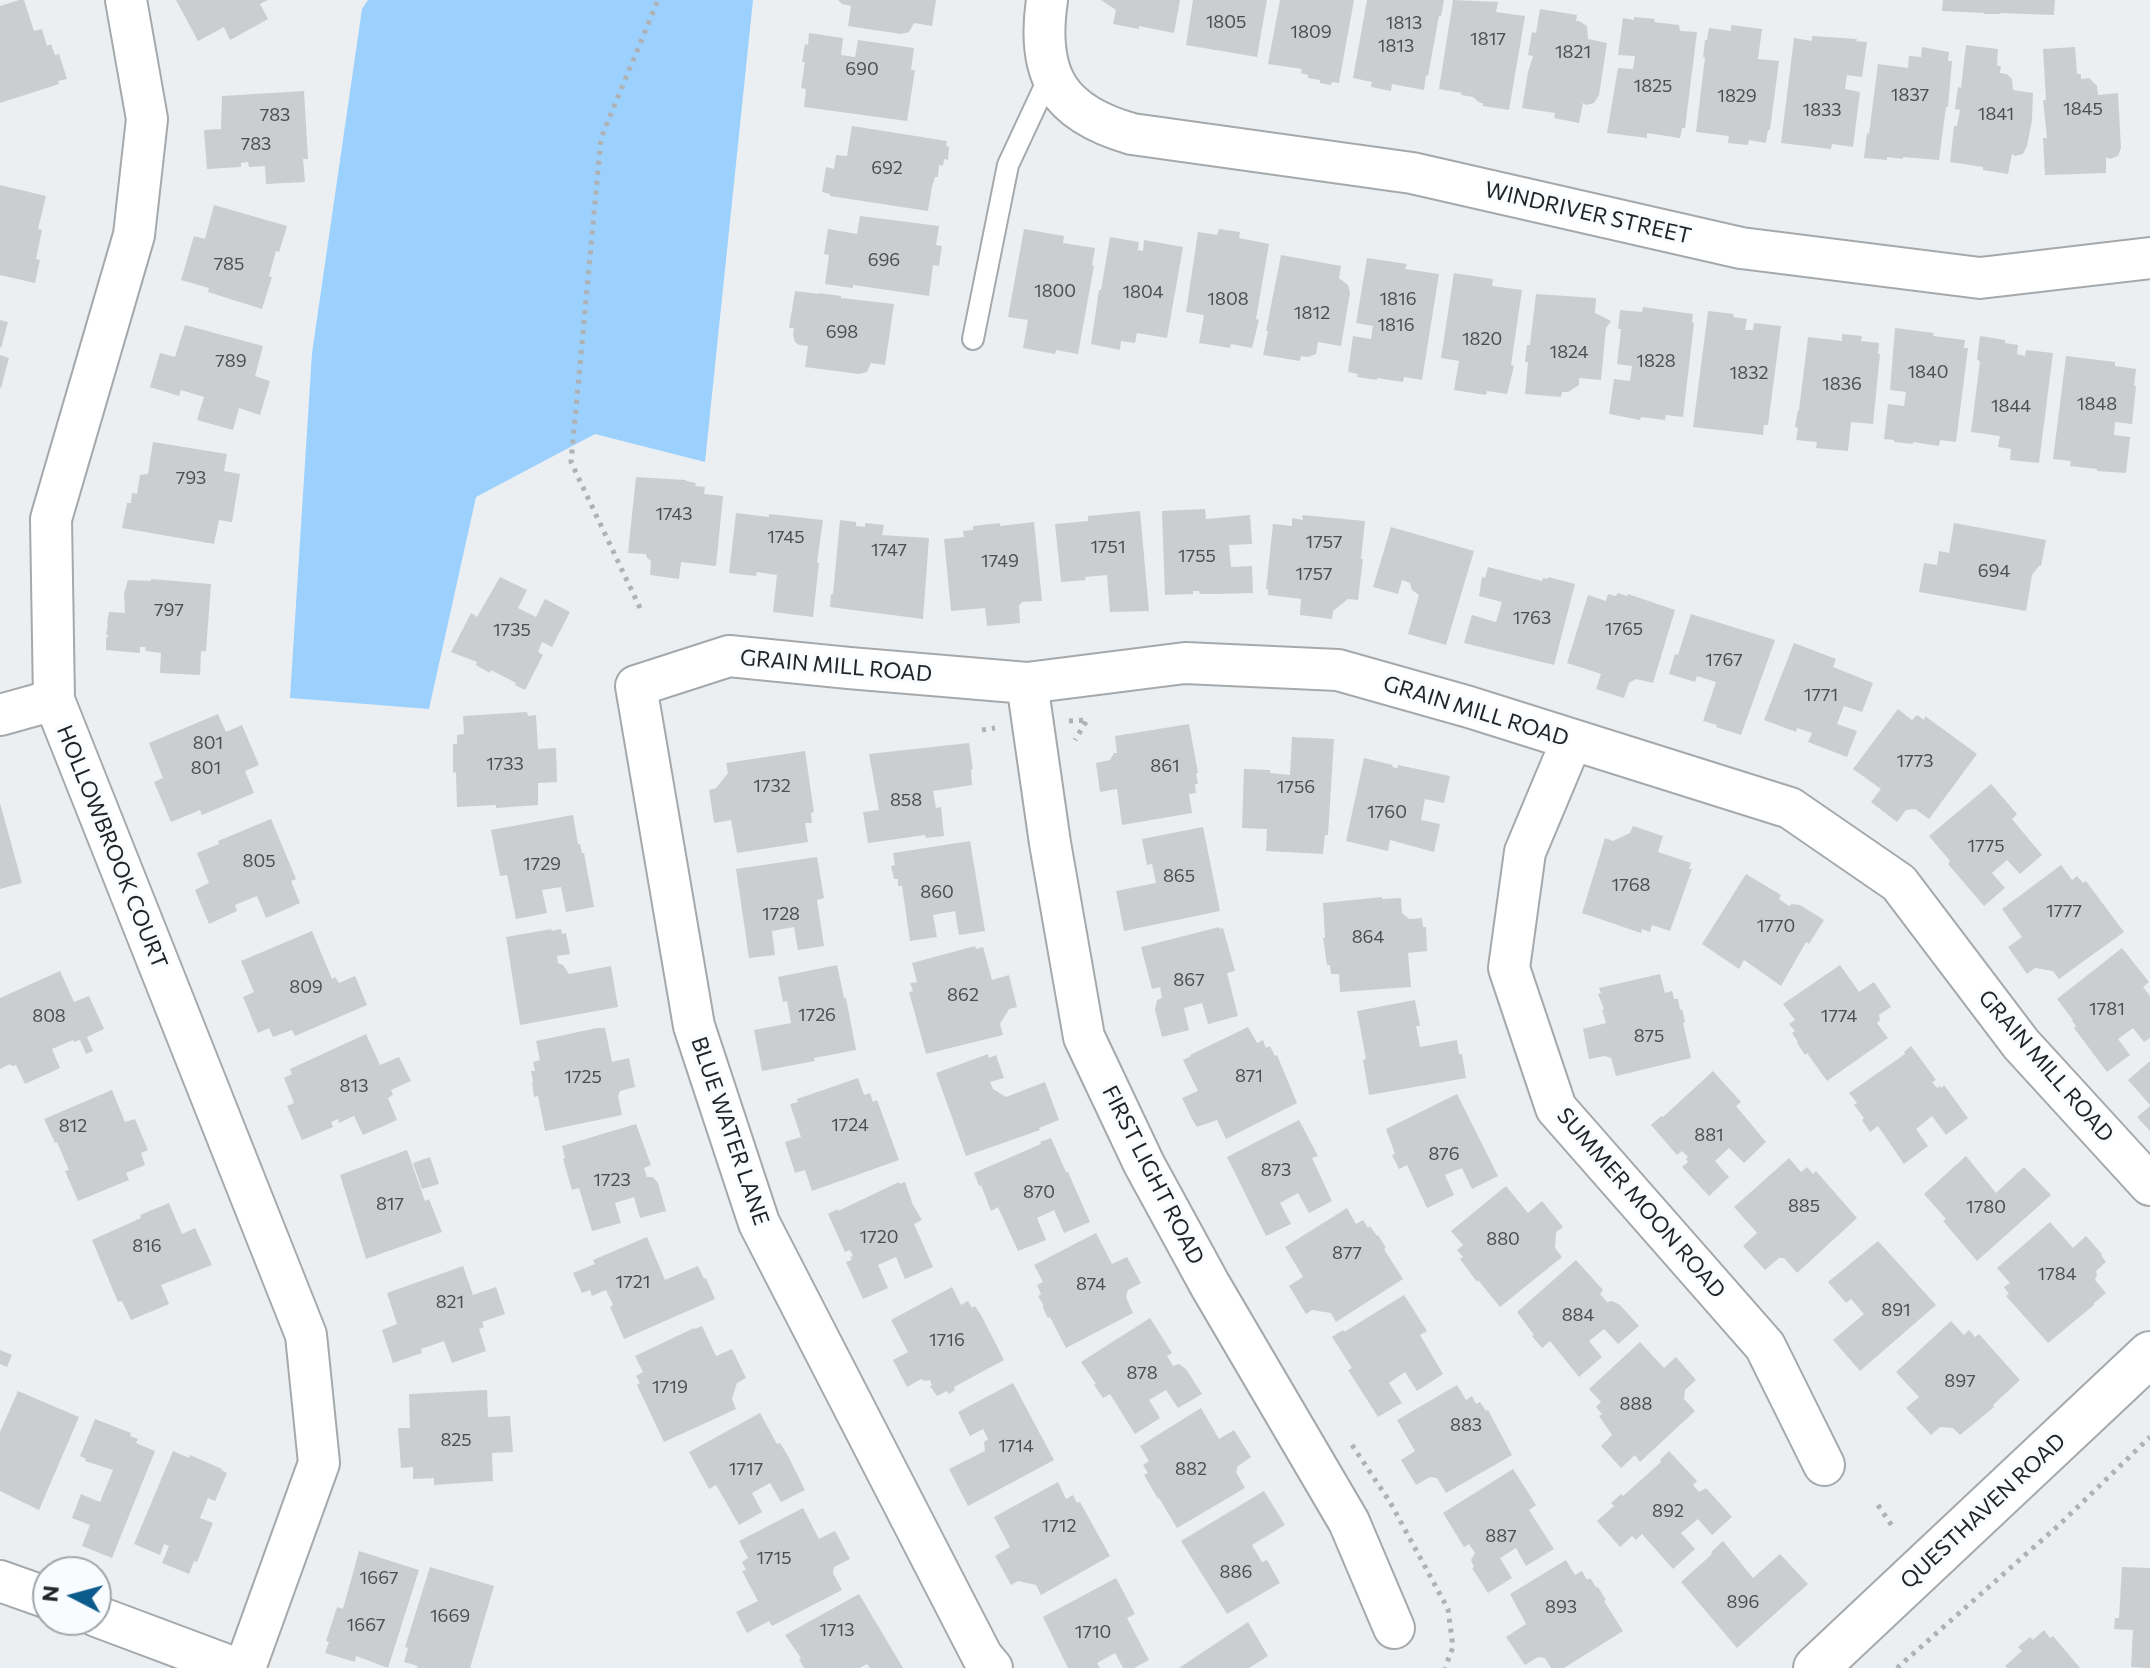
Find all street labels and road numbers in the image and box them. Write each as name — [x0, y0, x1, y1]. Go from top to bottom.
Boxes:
street label: WINDRIVER STREET — [1482, 176, 1694, 250]
street label: GRAIN MILL ROAD — [739, 644, 933, 688]
street label: GRAIN MILL ROAD — [1380, 670, 1572, 752]
street label: HOLLOWBROOK COURT — [51, 721, 173, 973]
street label: GRAIN MILL ROAD — [1973, 985, 2119, 1147]
street label: BLUE WATER LANE — [685, 1033, 775, 1229]
street label: FIRST LIGHT ROAD — [1096, 1081, 1210, 1269]
street label: SUMMER MOON ROAD — [1551, 1103, 1731, 1303]
street label: QUESTHAVEN ROAD — [1895, 1428, 2071, 1594]

